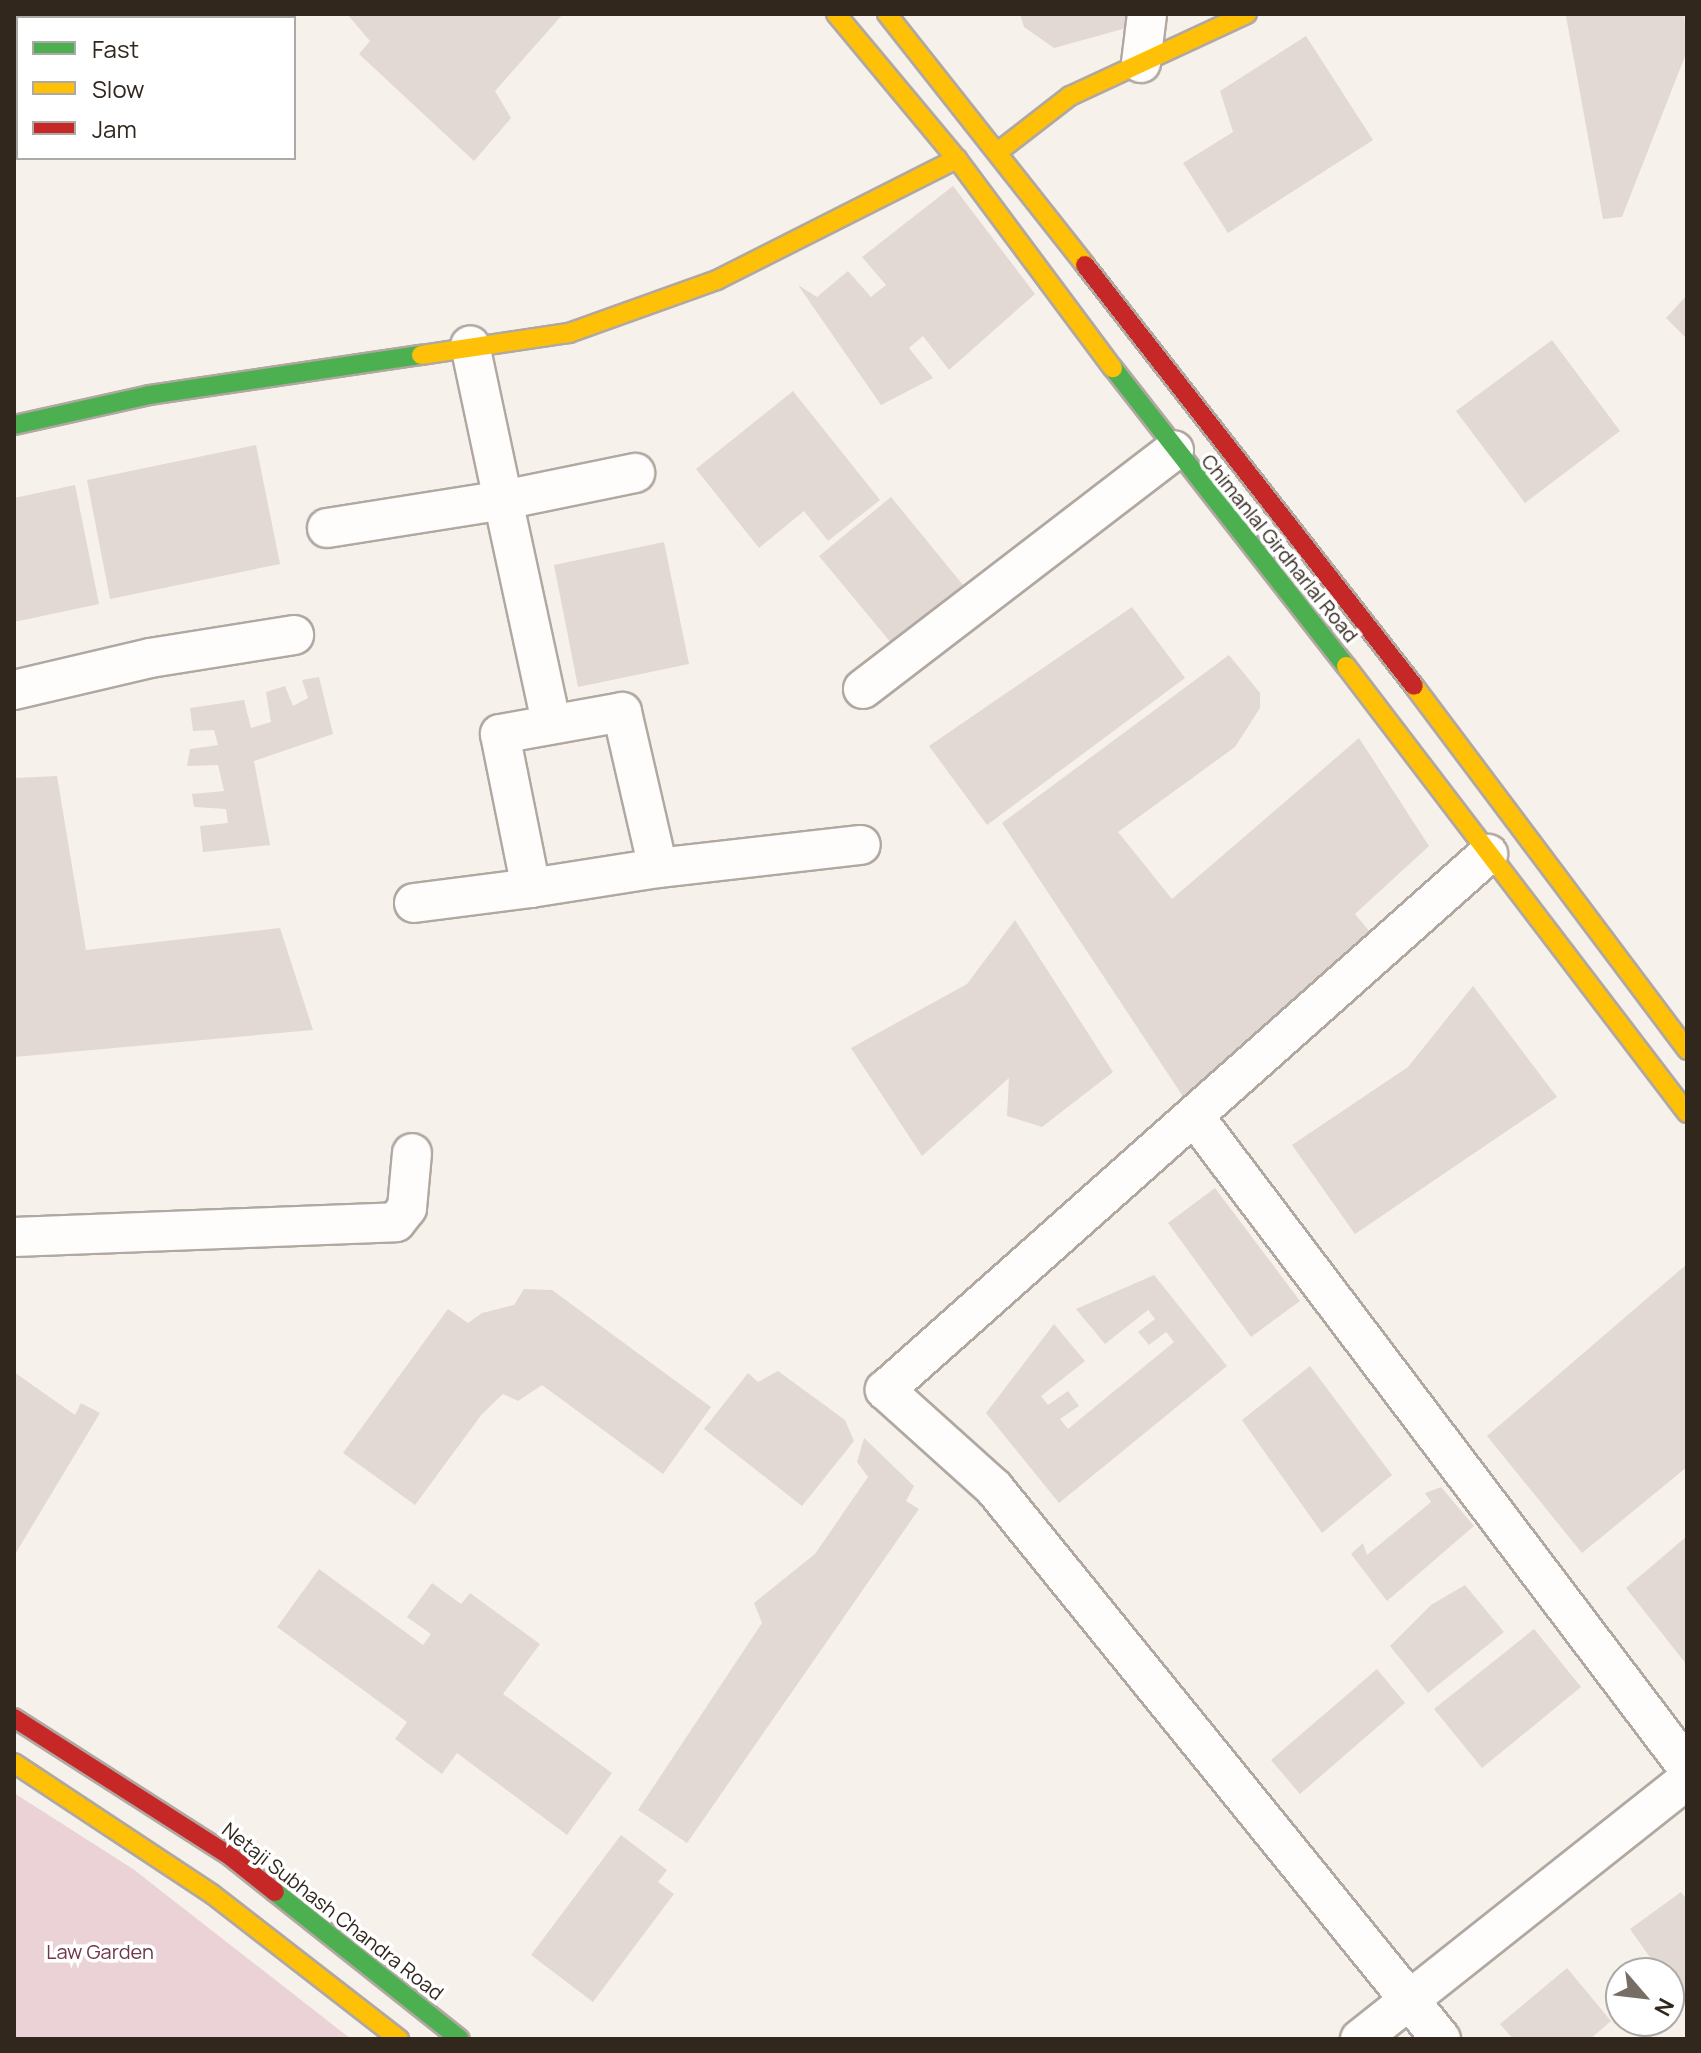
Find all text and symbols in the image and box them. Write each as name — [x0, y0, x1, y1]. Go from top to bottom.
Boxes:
legend — [16, 16, 296, 160]
text: Fast — [92, 32, 139, 65]
text: Slow — [92, 72, 145, 105]
text: Jam — [92, 112, 137, 145]
street label: Chimanlal Girdharlal Road — [1197, 449, 1363, 647]
street label: Netaji Subhash Chandra Road — [218, 1817, 448, 2005]
park label: Law Garden — [46, 1939, 154, 1963]
north arrow — [1605, 1957, 1685, 2037]
text: N — [1647, 1993, 1681, 2021]

